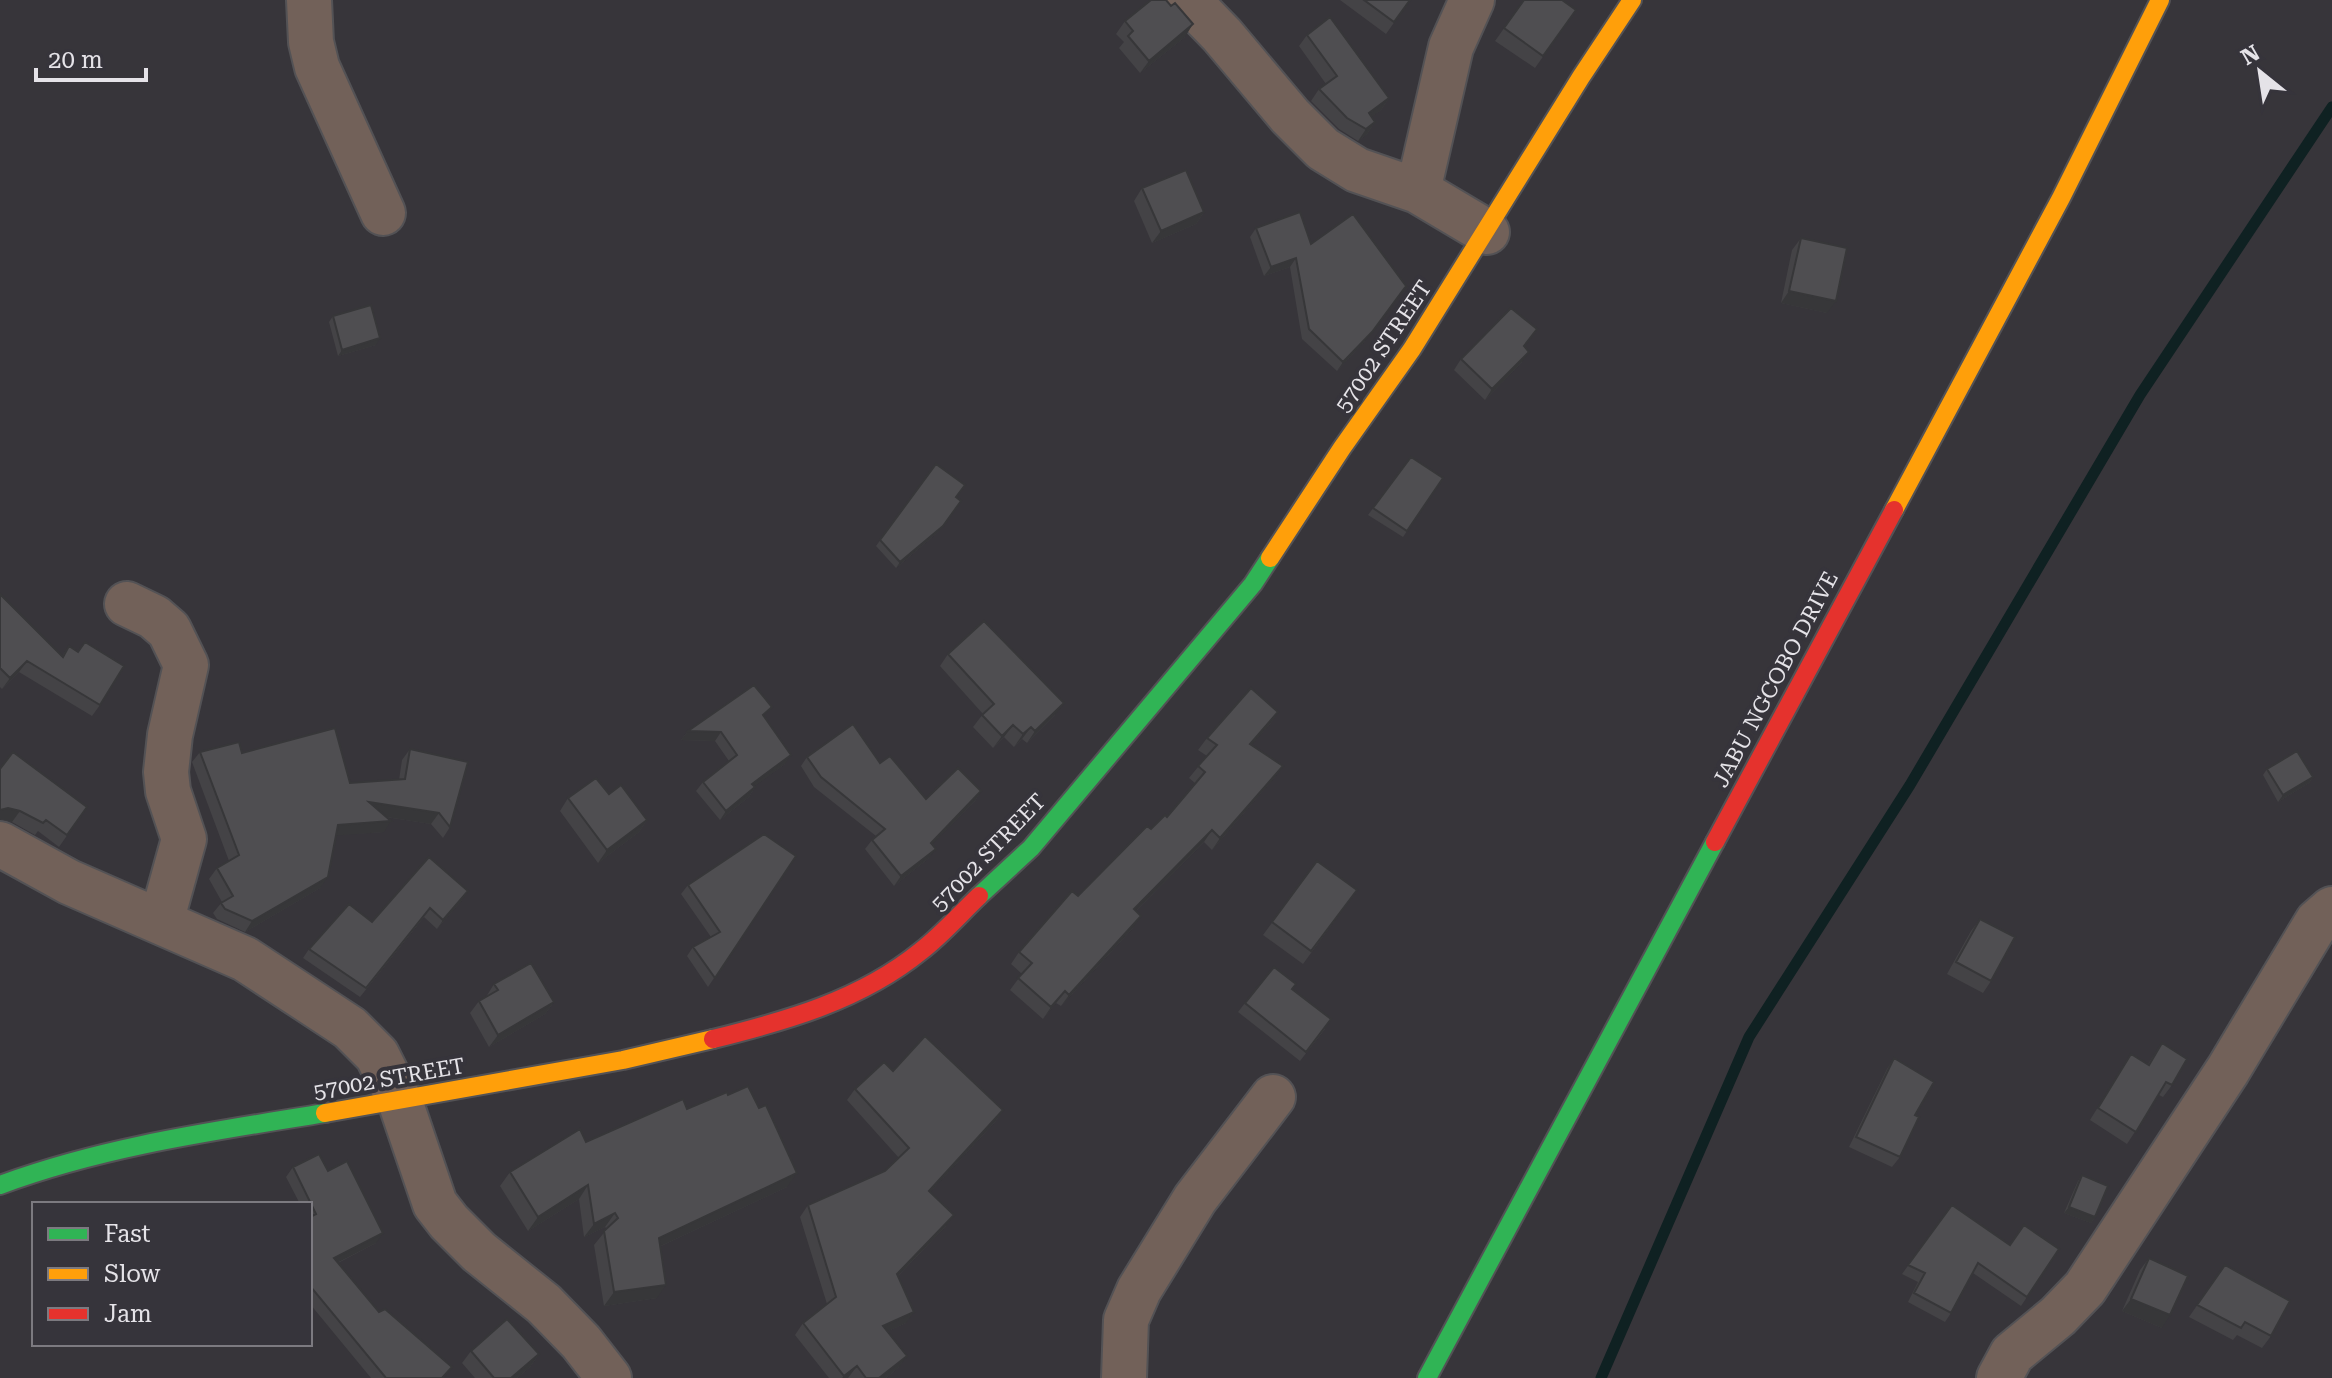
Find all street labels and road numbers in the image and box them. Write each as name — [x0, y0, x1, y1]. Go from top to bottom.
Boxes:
street label: 57002 STREET — [1330, 276, 1437, 417]
street label: JABU NGCOBO DRIVE — [1708, 567, 1843, 791]
street label: 57002 STREET — [926, 789, 1051, 916]
street label: 57002 STREET — [311, 1053, 467, 1104]

